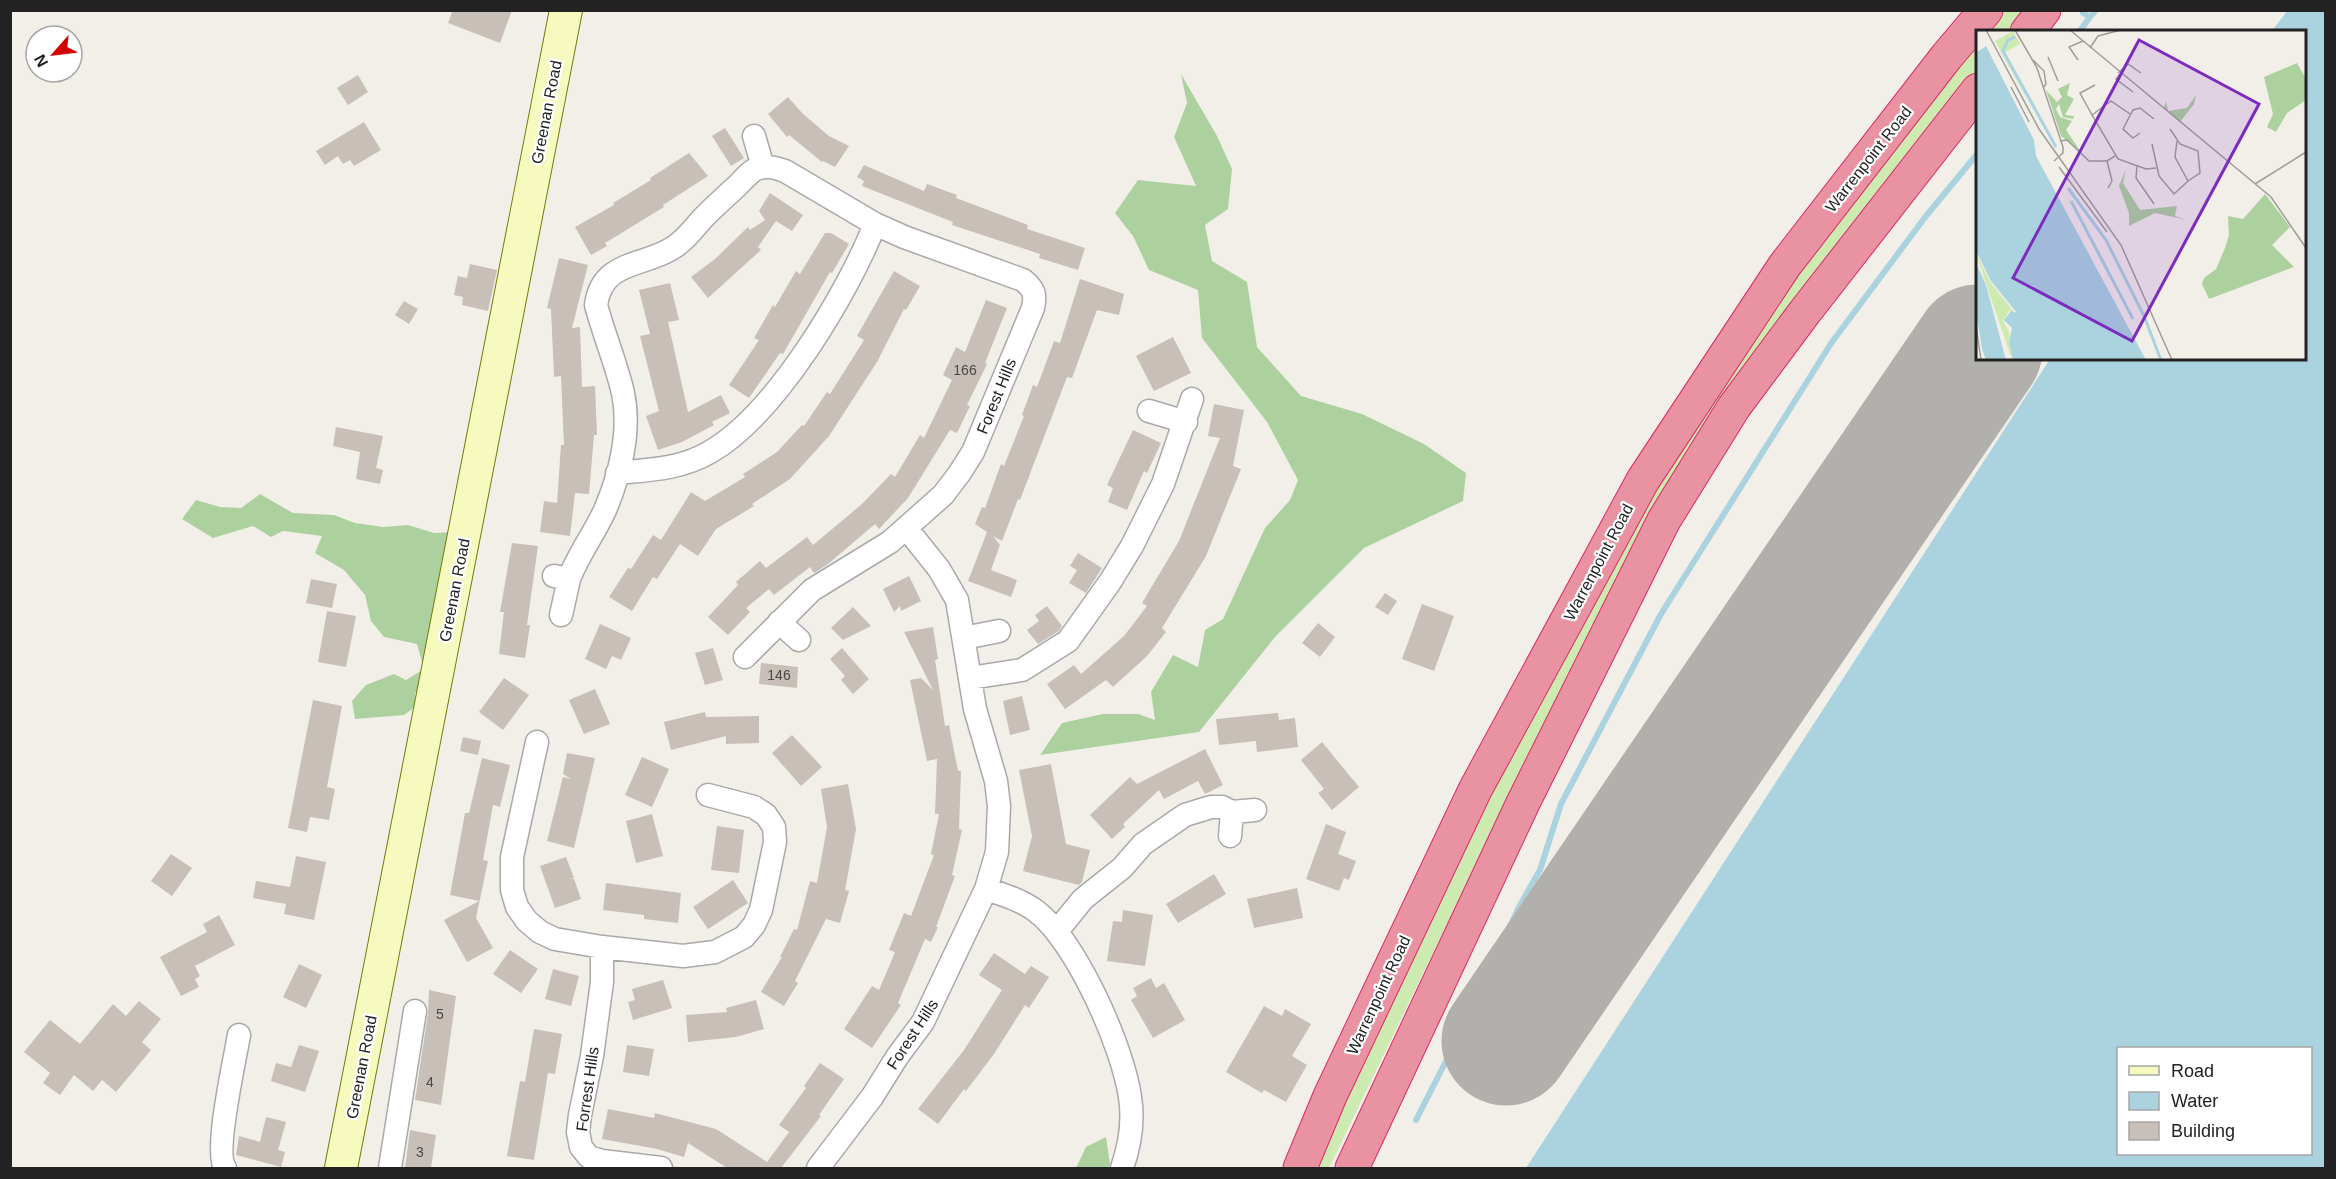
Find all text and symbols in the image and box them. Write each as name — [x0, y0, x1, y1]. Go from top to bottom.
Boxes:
north arrow — [24, 24, 84, 84]
inset map — [1976, 30, 2306, 360]
text: N — [31, 52, 51, 70]
street label: Greenan Road — [528, 59, 565, 165]
street label: Warrenpoint Road — [1822, 103, 1915, 215]
street label: Forest Hills — [974, 356, 1019, 436]
house number: 166 — [953, 362, 977, 378]
street label: Warrenpoint Road — [1561, 501, 1636, 623]
street label: Greenan Road — [436, 537, 473, 643]
house number: 146 — [767, 667, 791, 683]
street label: Warrenpoint Road — [1343, 933, 1413, 1057]
street label: Forest Hills — [884, 996, 941, 1072]
house number: 5 — [436, 1006, 444, 1022]
street label: Greenan Road — [343, 1014, 380, 1120]
street label: Forrest Hills — [573, 1046, 602, 1133]
legend — [2117, 1047, 2312, 1155]
text: Road — [2171, 1061, 2214, 1081]
house number: 4 — [426, 1074, 434, 1090]
text: Water — [2171, 1091, 2218, 1111]
text: Building — [2171, 1121, 2235, 1141]
house number: 3 — [416, 1144, 424, 1160]

